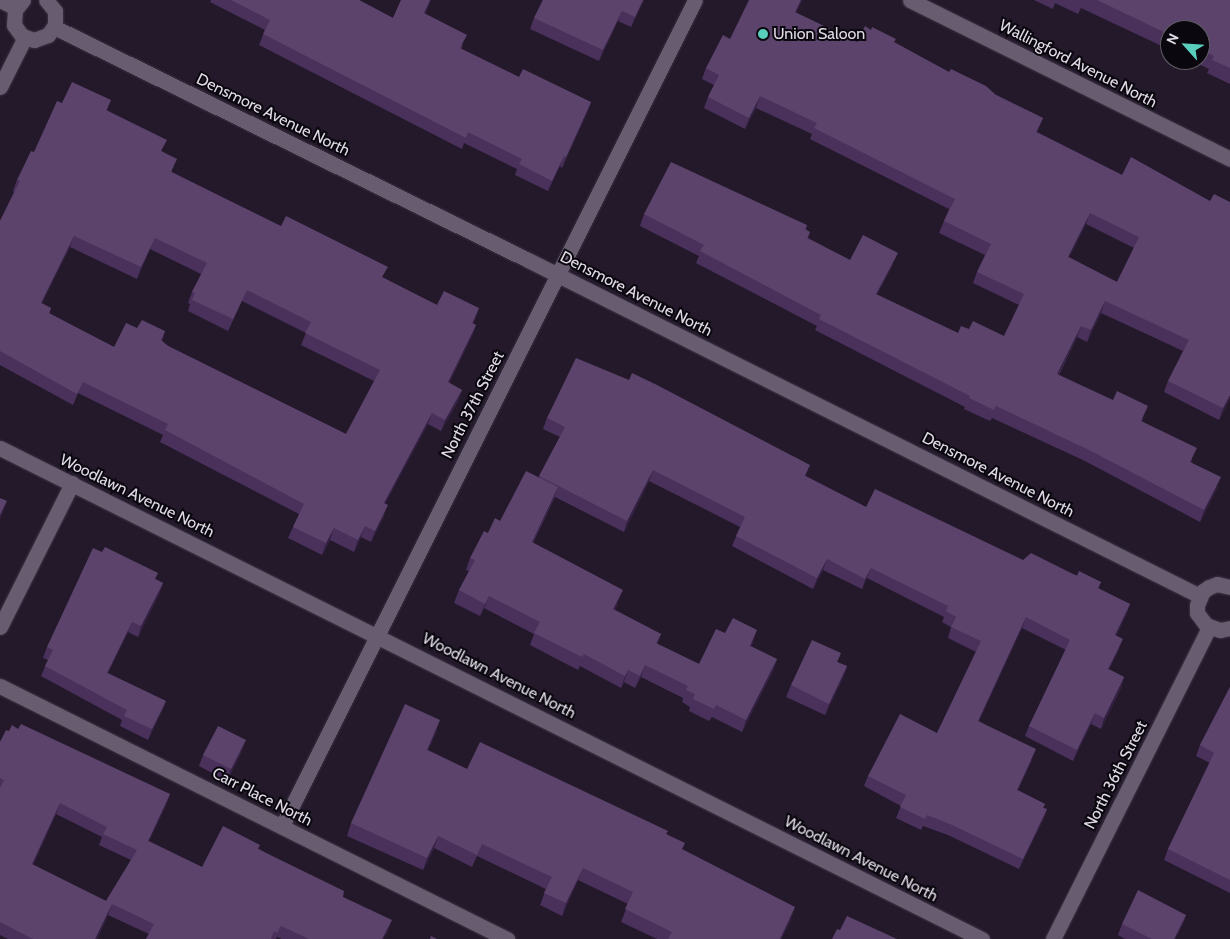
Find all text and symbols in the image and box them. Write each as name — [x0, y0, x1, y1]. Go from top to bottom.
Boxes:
street label: Wallingford Avenue North — [996, 16, 1160, 112]
north arrow — [1160, 20, 1210, 70]
place label: Union Saloon — [773, 24, 865, 44]
marker: Union Saloon — [757, 28, 769, 40]
text: N — [1162, 30, 1183, 47]
street label: Densmore Avenue North — [193, 70, 353, 160]
street label: Densmore Avenue North — [557, 247, 715, 341]
street label: North 37th Street — [438, 348, 508, 462]
street label: Densmore Avenue North — [919, 428, 1077, 522]
street label: Woodlawn Avenue North — [57, 450, 217, 542]
street label: Woodlawn Avenue North — [419, 629, 579, 723]
street label: North 36th Street — [1080, 718, 1152, 832]
street label: Carr Place North — [209, 764, 315, 830]
street label: Woodlawn Avenue North — [781, 812, 941, 906]

